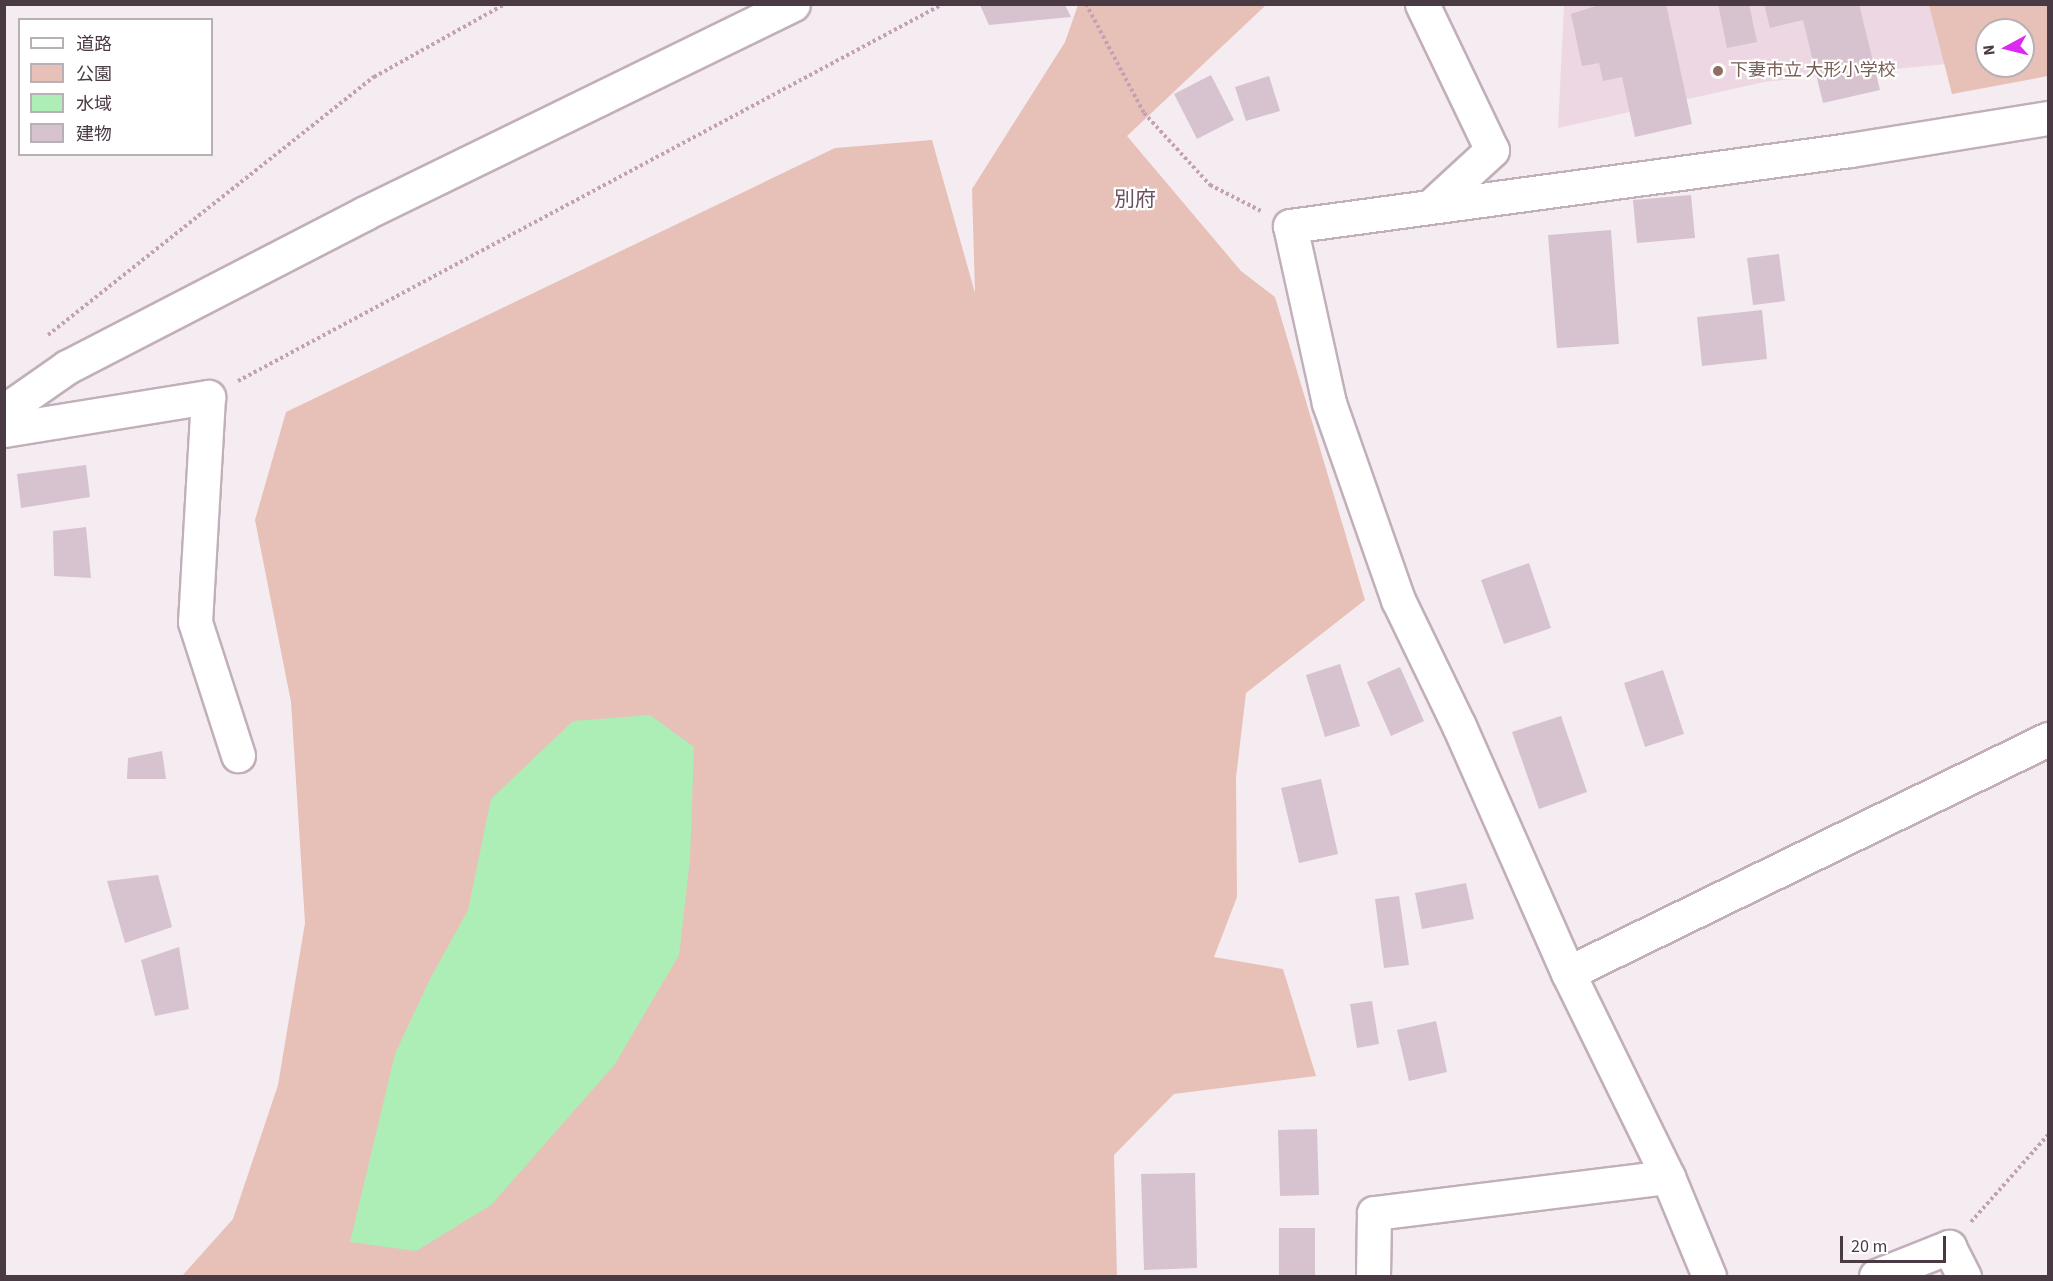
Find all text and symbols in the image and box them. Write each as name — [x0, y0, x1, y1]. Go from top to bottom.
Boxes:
legend — [18, 18, 213, 156]
north arrow — [1975, 18, 2035, 78]
text: 道路 — [76, 32, 112, 57]
text: N — [1978, 43, 2001, 57]
place label: 下妻市立 大形小学校 — [1730, 60, 1896, 82]
text: 公園 — [76, 62, 112, 87]
marker: 下妻市立 大形小学校 — [1711, 64, 1725, 78]
text: 水域 — [76, 92, 112, 117]
text: 建物 — [76, 122, 112, 147]
district label: 別府 — [1114, 186, 1156, 212]
scale bar — [1843, 1224, 1950, 1262]
text: 20 m — [1851, 1234, 1887, 1259]

